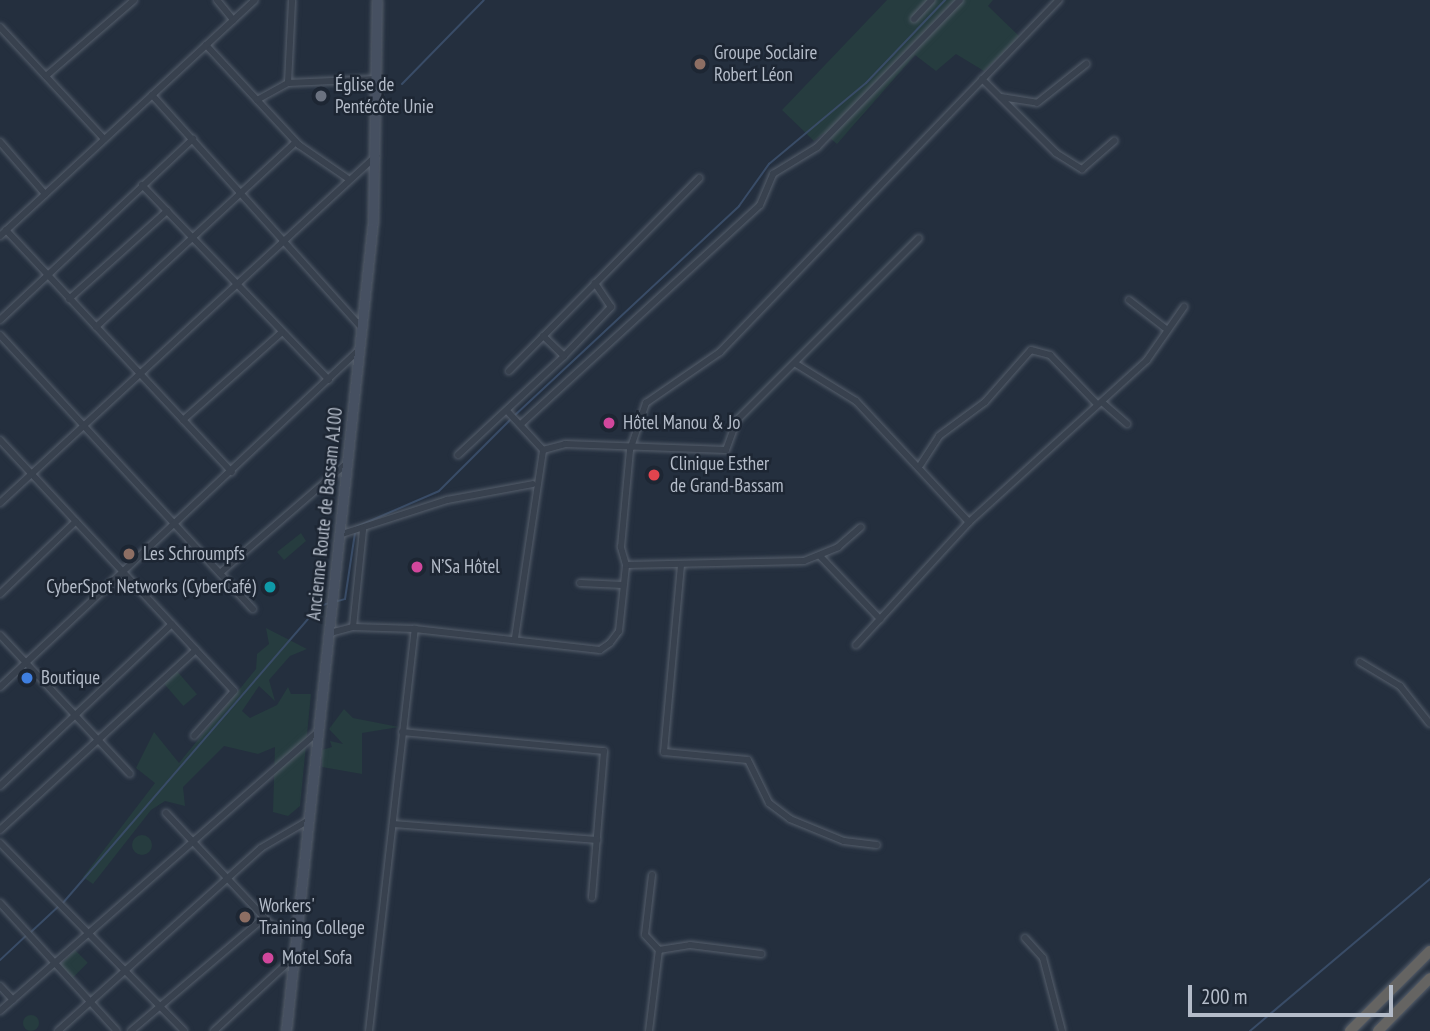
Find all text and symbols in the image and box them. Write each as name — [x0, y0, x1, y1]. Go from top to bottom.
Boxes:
place label: Groupe Soclaire Robert Léon — [714, 42, 817, 86]
marker: Groupe Soclaire Robert Léon — [692, 56, 708, 72]
place label: Église de Pentécôte Unie — [335, 74, 434, 118]
marker: Église de Pentécôte Unie — [313, 88, 329, 104]
street label: Ancienne Route de Bassam A100 — [302, 406, 348, 622]
place label: Hôtel Manou & Jo — [623, 412, 741, 434]
marker: Hôtel Manou & Jo — [601, 415, 617, 431]
place label: Clinique Esther de Grand-Bassam — [670, 453, 784, 497]
marker: Clinique Esther de Grand-Bassam — [644, 465, 664, 485]
place label: Les Schroumpfs — [143, 543, 245, 565]
marker: Les Schroumpfs — [121, 546, 137, 562]
place label: N’Sa Hôtel — [431, 556, 500, 578]
marker: N’Sa Hôtel — [409, 559, 425, 575]
place label: CyberSpot Networks (CyberCafé) — [46, 576, 256, 598]
marker: CyberSpot Networks (CyberCafé) — [262, 579, 278, 595]
place label: Boutique — [41, 667, 100, 689]
marker: Boutique — [19, 670, 35, 686]
place label: Workers' Training College — [259, 895, 365, 939]
marker: Workers' Training College — [237, 909, 253, 925]
place label: Motel Sofa — [282, 947, 352, 969]
marker: Motel Sofa — [260, 950, 276, 966]
scale bar — [1192, 972, 1397, 1016]
text: 200 m — [1201, 983, 1247, 1010]

